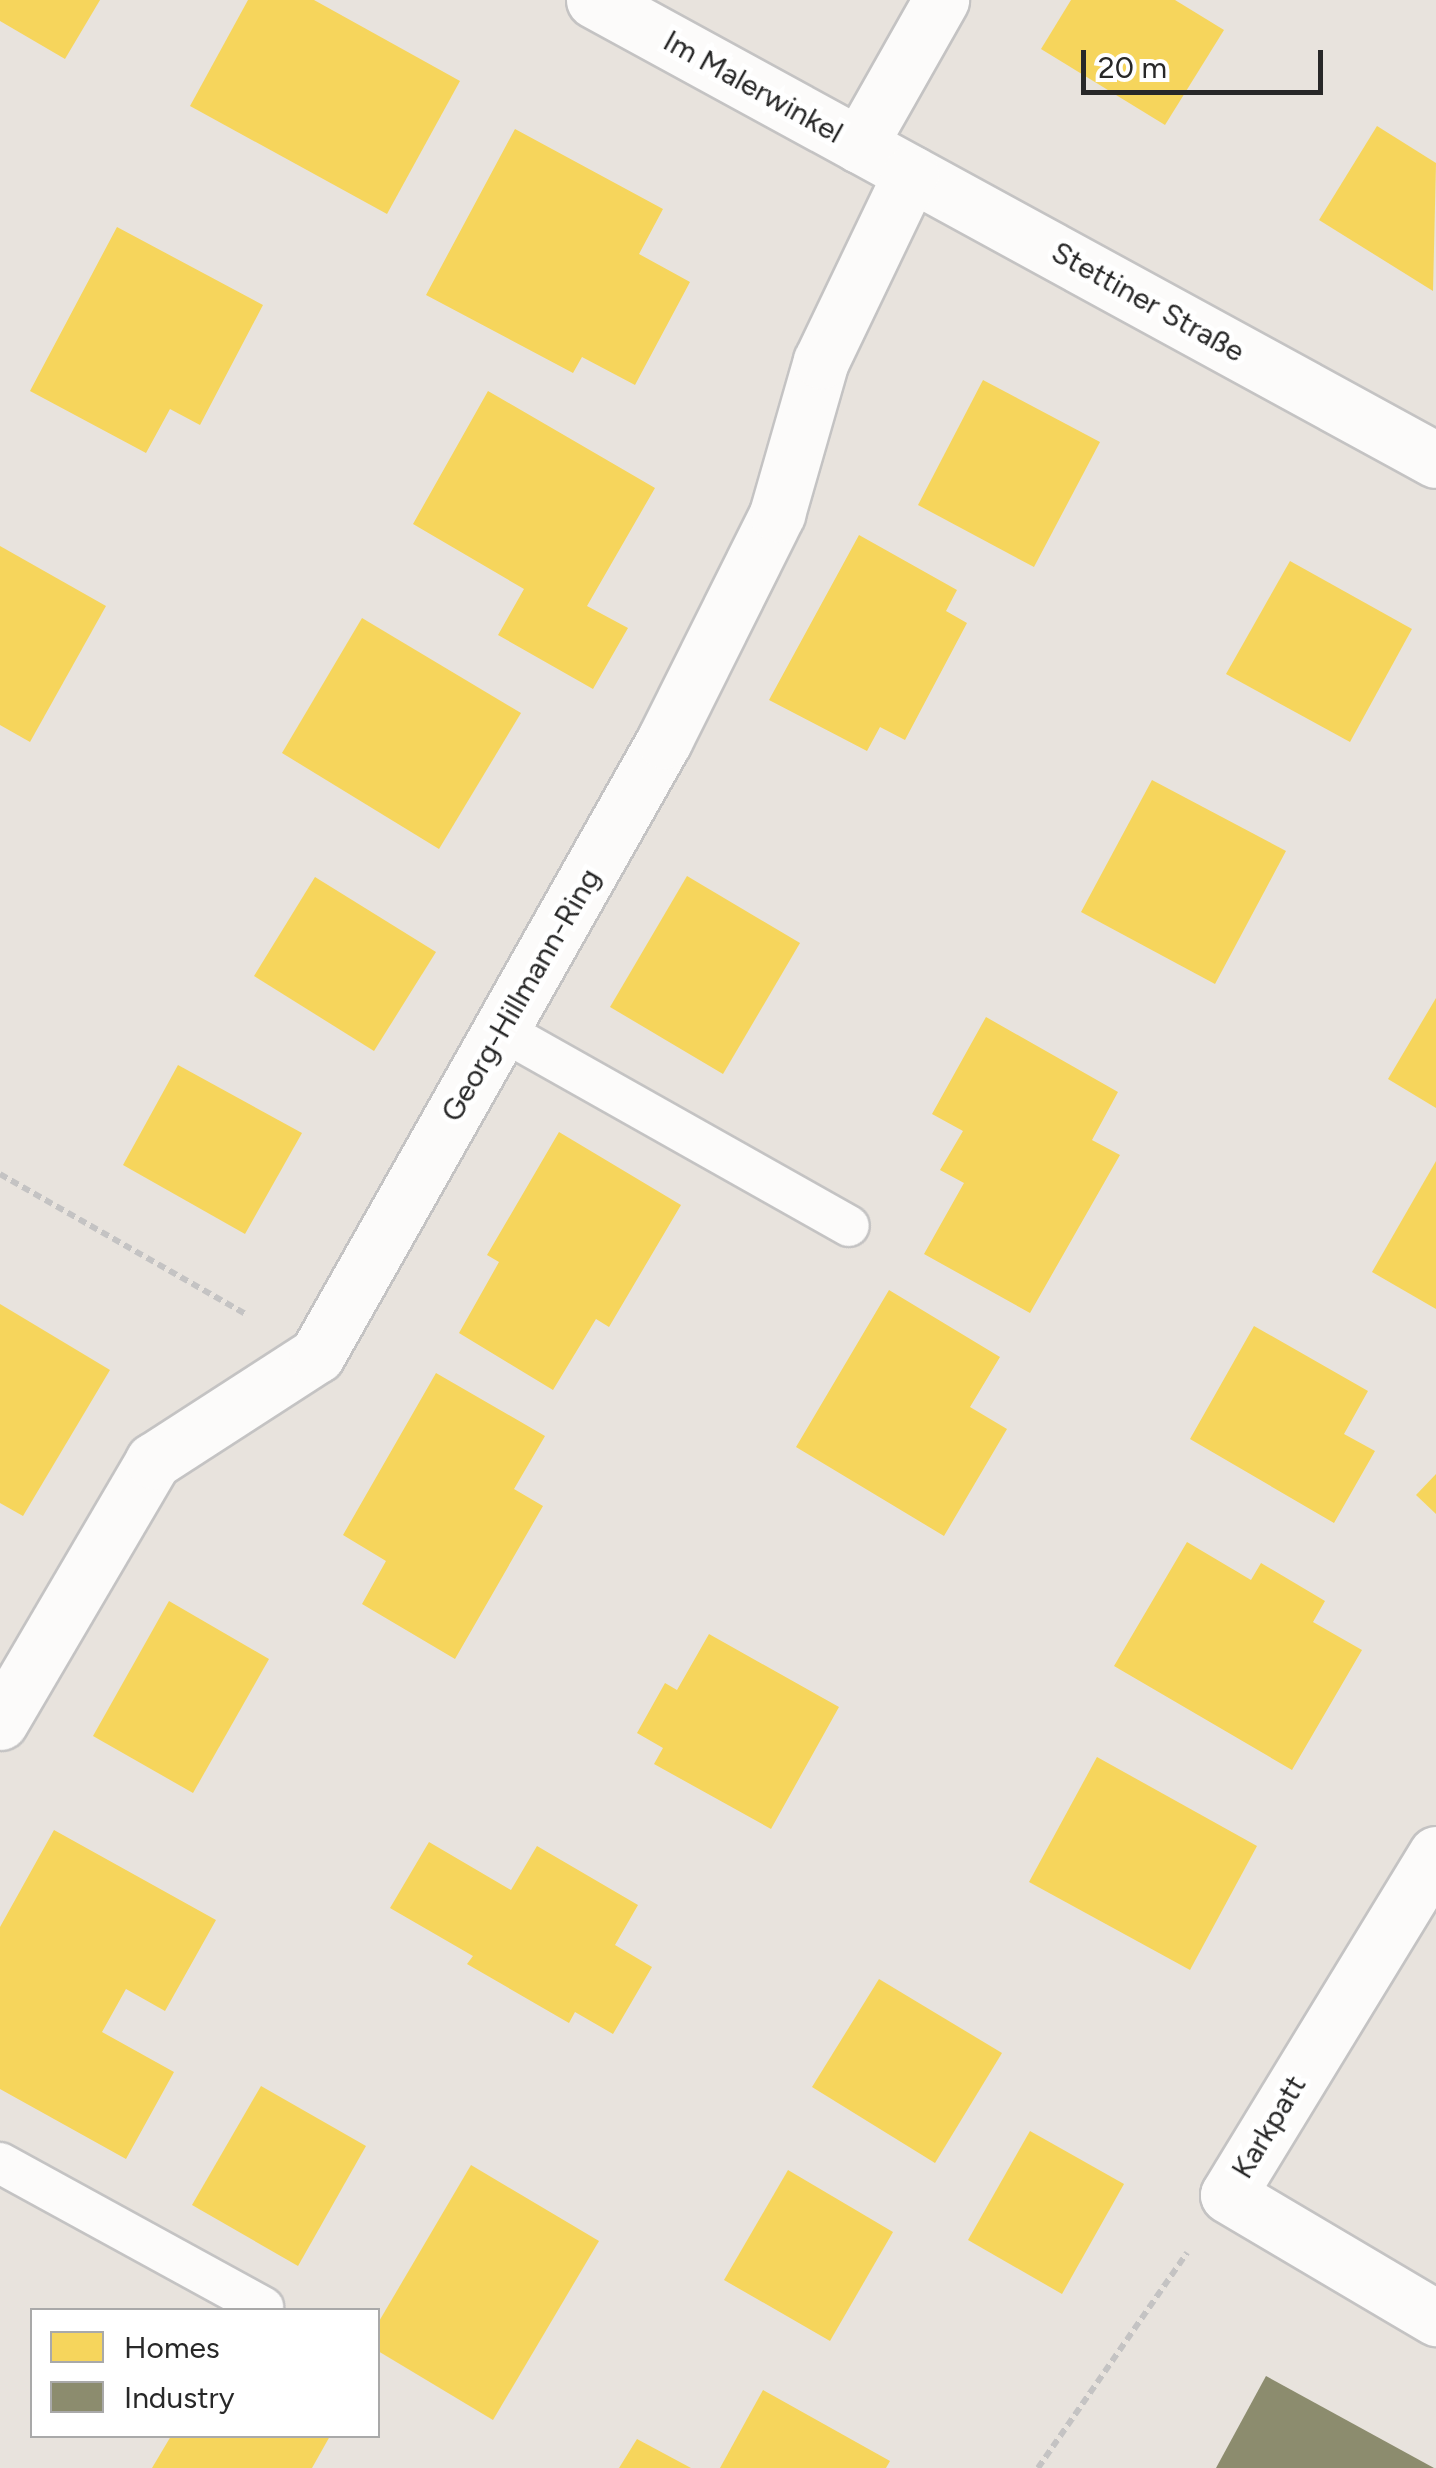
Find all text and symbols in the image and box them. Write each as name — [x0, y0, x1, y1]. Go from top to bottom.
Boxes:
street label: Im Malerwinkel — [657, 23, 849, 151]
scale bar — [1086, 30, 1328, 92]
text: 20 m — [1098, 49, 1167, 86]
street label: Stettiner Straße — [1045, 234, 1251, 370]
street label: Georg-Hillmann-Ring — [434, 862, 608, 1128]
street label: Karkpatt — [1224, 2069, 1314, 2185]
legend — [30, 2308, 380, 2438]
text: Homes — [124, 2329, 220, 2366]
text: Industry — [124, 2379, 234, 2416]

